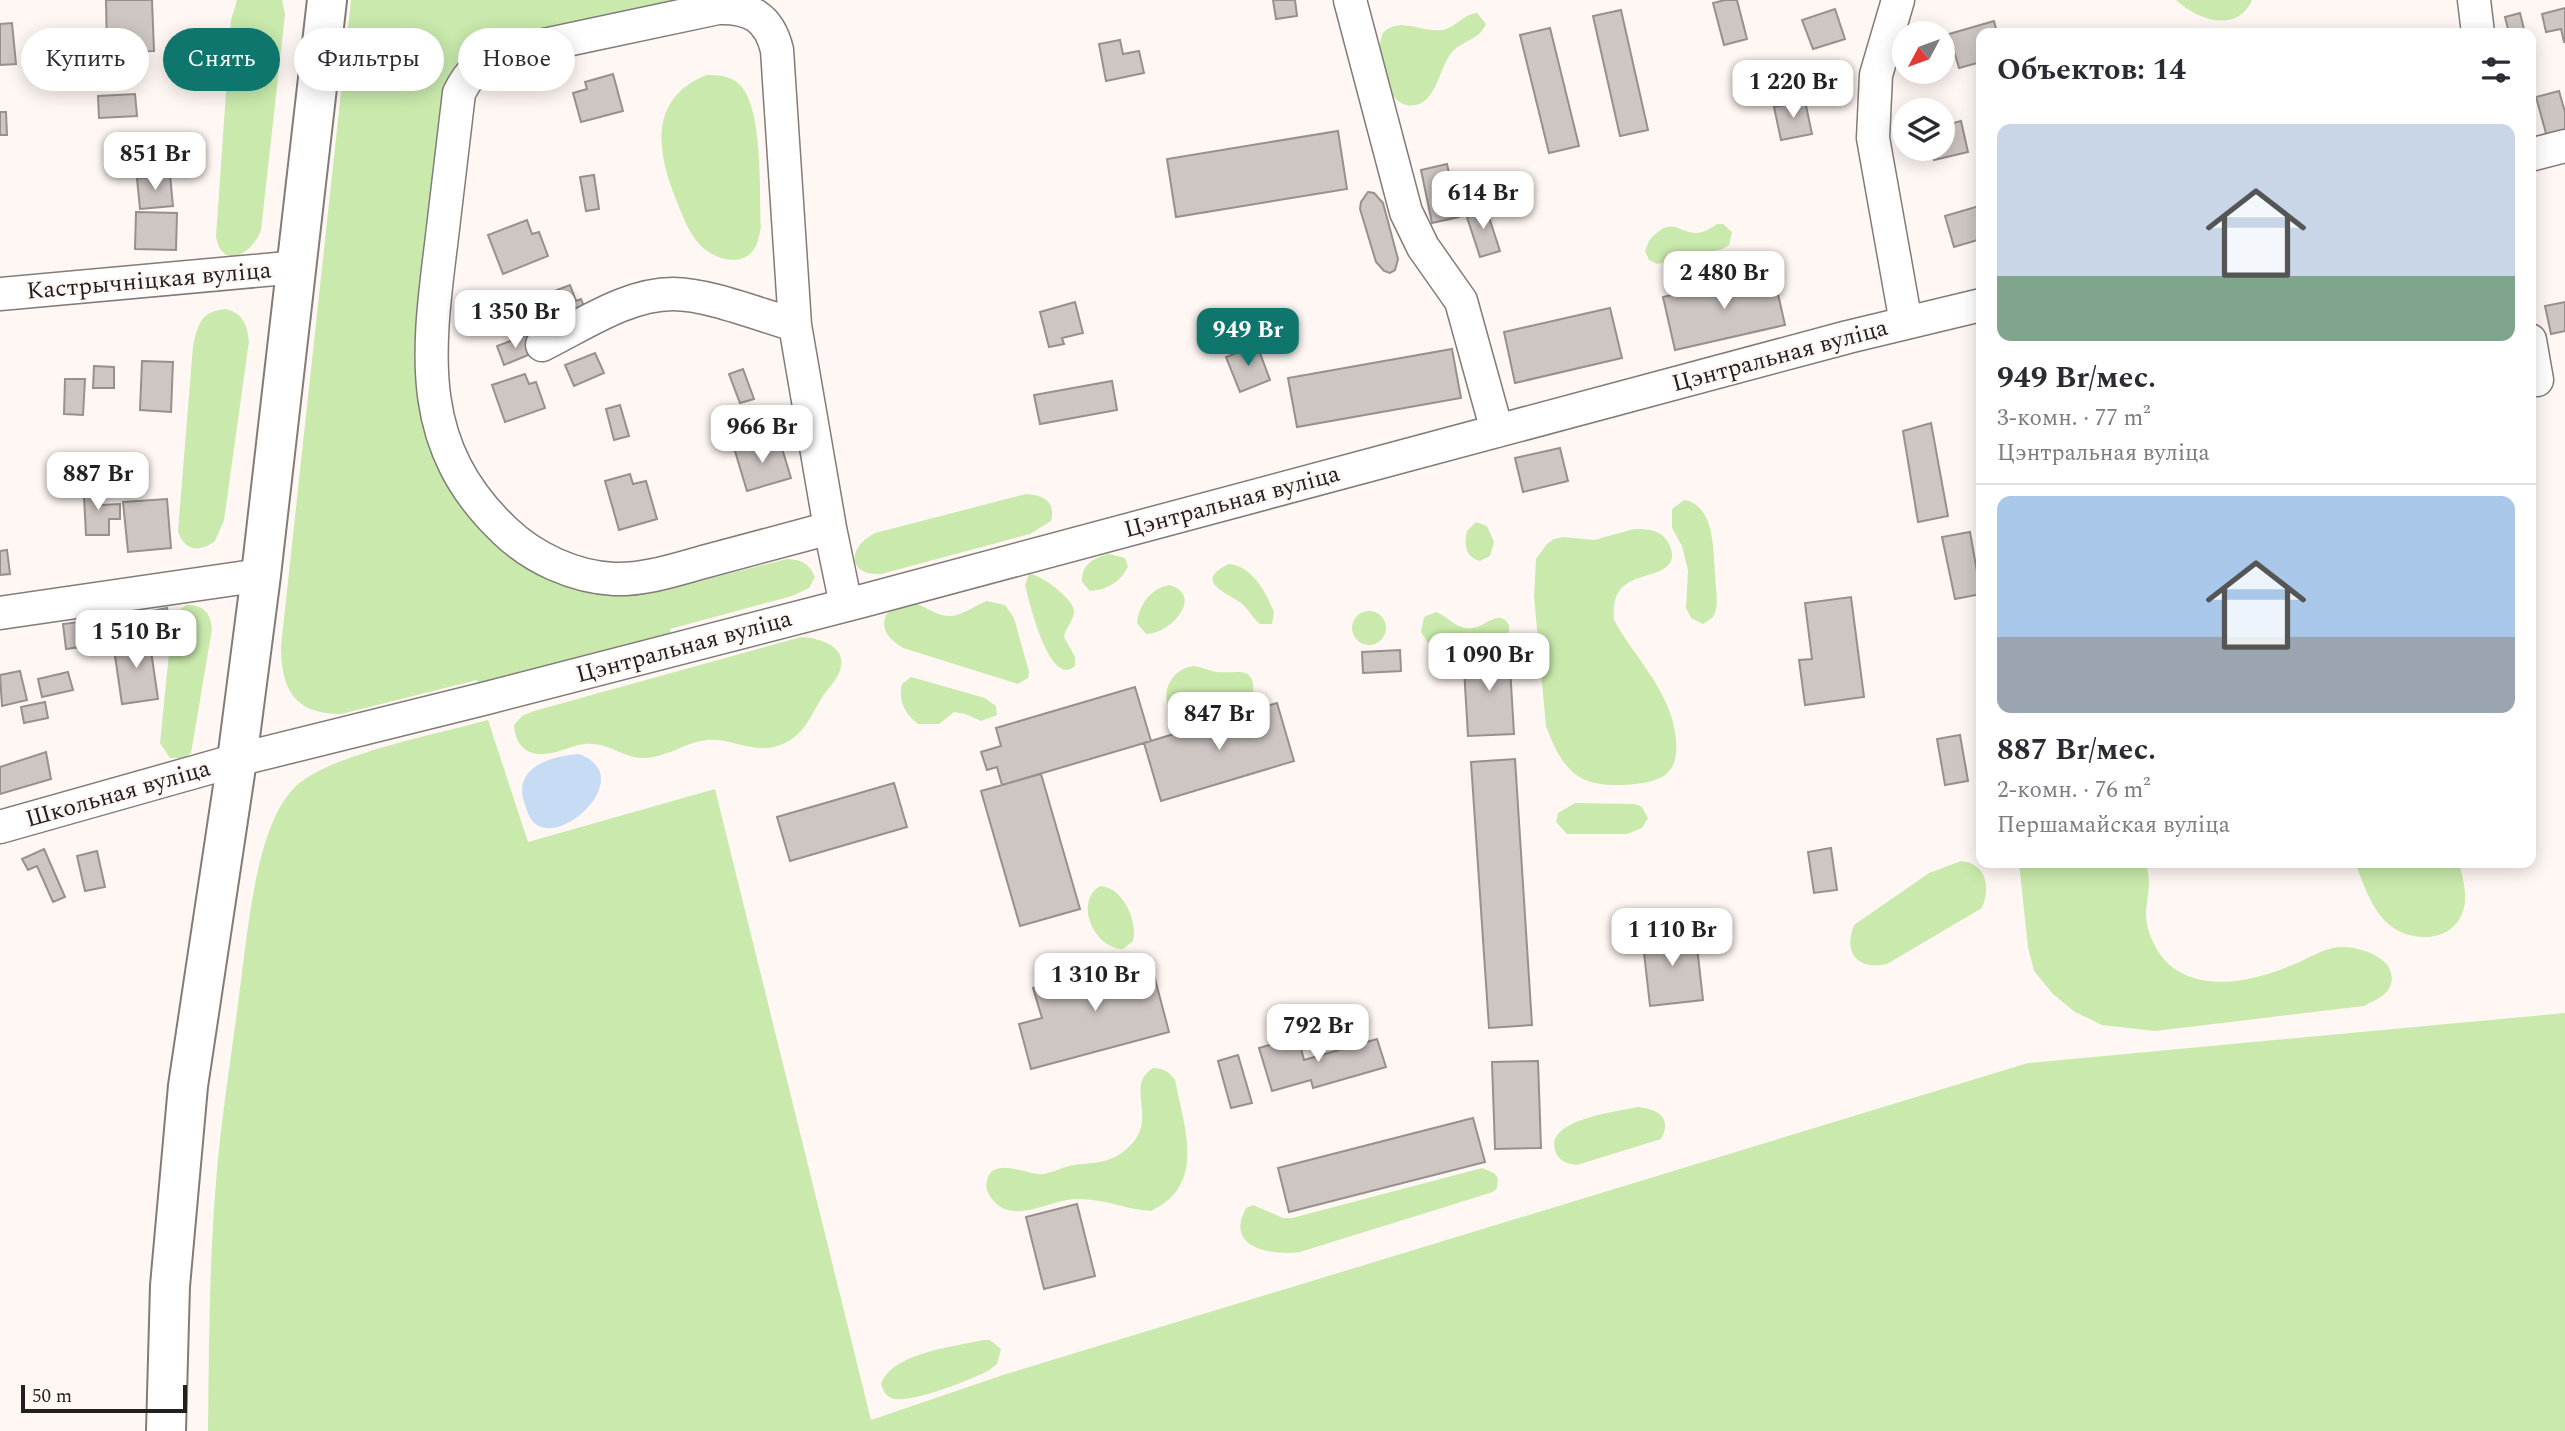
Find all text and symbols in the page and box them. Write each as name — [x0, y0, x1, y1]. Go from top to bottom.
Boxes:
north arrow — [1892, 21, 1955, 84]
map controls — [1892, 21, 1955, 161]
chip: Купить — [21, 28, 149, 91]
chip: Снять — [163, 28, 280, 91]
chip: Фильтры — [294, 28, 444, 91]
chip: Новое — [458, 28, 575, 91]
text: Объектов: 14 — [1997, 47, 2186, 93]
icon: filters — [2477, 51, 2515, 89]
pin: 1 220 Br — [1721, 60, 1865, 120]
text: 1 220 Br — [1748, 65, 1838, 100]
button: layers — [1892, 98, 1955, 161]
pin: 851 Br — [98, 132, 212, 192]
text: 851 Br — [120, 137, 190, 172]
icon: home — [2193, 170, 2319, 296]
pin: 614 Br — [1426, 172, 1540, 231]
text: 614 Br — [1448, 176, 1518, 211]
street label: Кастрычніцкая вуліца — [25, 252, 273, 310]
pin: 2 480 Br — [1652, 252, 1796, 311]
text: 2 480 Br — [1679, 256, 1769, 291]
pin: 1 350 Br — [443, 290, 587, 350]
text: 1 350 Br — [470, 295, 560, 330]
pin: 949 Br — [1191, 308, 1305, 368]
street label: Цэнтральная вуліца — [1668, 310, 1892, 402]
text: 949 Br — [1213, 313, 1283, 348]
text: 949 Br/мес. — [1997, 355, 2156, 401]
text: 3-комн. · 77 m² — [1997, 401, 2151, 436]
pin: 966 Br — [705, 406, 819, 465]
text: 966 Br — [727, 410, 797, 445]
text: Цэнтральная вуліца — [1997, 436, 2210, 471]
pin: 887 Br — [41, 452, 155, 512]
street label: Цэнтральная вуліца — [1120, 456, 1344, 548]
text: 887 Br — [63, 457, 133, 492]
icon: home — [2193, 542, 2319, 668]
street label: Цэнтральная вуліца — [572, 601, 796, 693]
pin: 1 510 Br — [64, 610, 208, 670]
text: 1 510 Br — [91, 615, 181, 650]
pin: 1 090 Br — [1417, 634, 1561, 693]
text: 1 090 Br — [1444, 638, 1534, 673]
pin: 847 Br — [1162, 692, 1276, 752]
text: 847 Br — [1184, 697, 1254, 732]
text: 887 Br/мес. — [1997, 727, 2156, 773]
street label: Школьная вуліца — [21, 750, 215, 838]
text: 2-комн. · 76 m² — [1997, 773, 2151, 808]
text: Першамайская вуліца — [1997, 808, 2230, 843]
pin: 1 110 Br — [1600, 908, 1744, 968]
text: 1 110 Br — [1627, 913, 1717, 948]
pin: 1 310 Br — [1023, 954, 1167, 1013]
text: 1 310 Br — [1050, 958, 1140, 993]
pin: 792 Br — [1261, 1004, 1375, 1064]
text: 792 Br — [1283, 1009, 1353, 1044]
scale bar — [21, 1382, 187, 1414]
text: 50 m — [32, 1382, 72, 1411]

